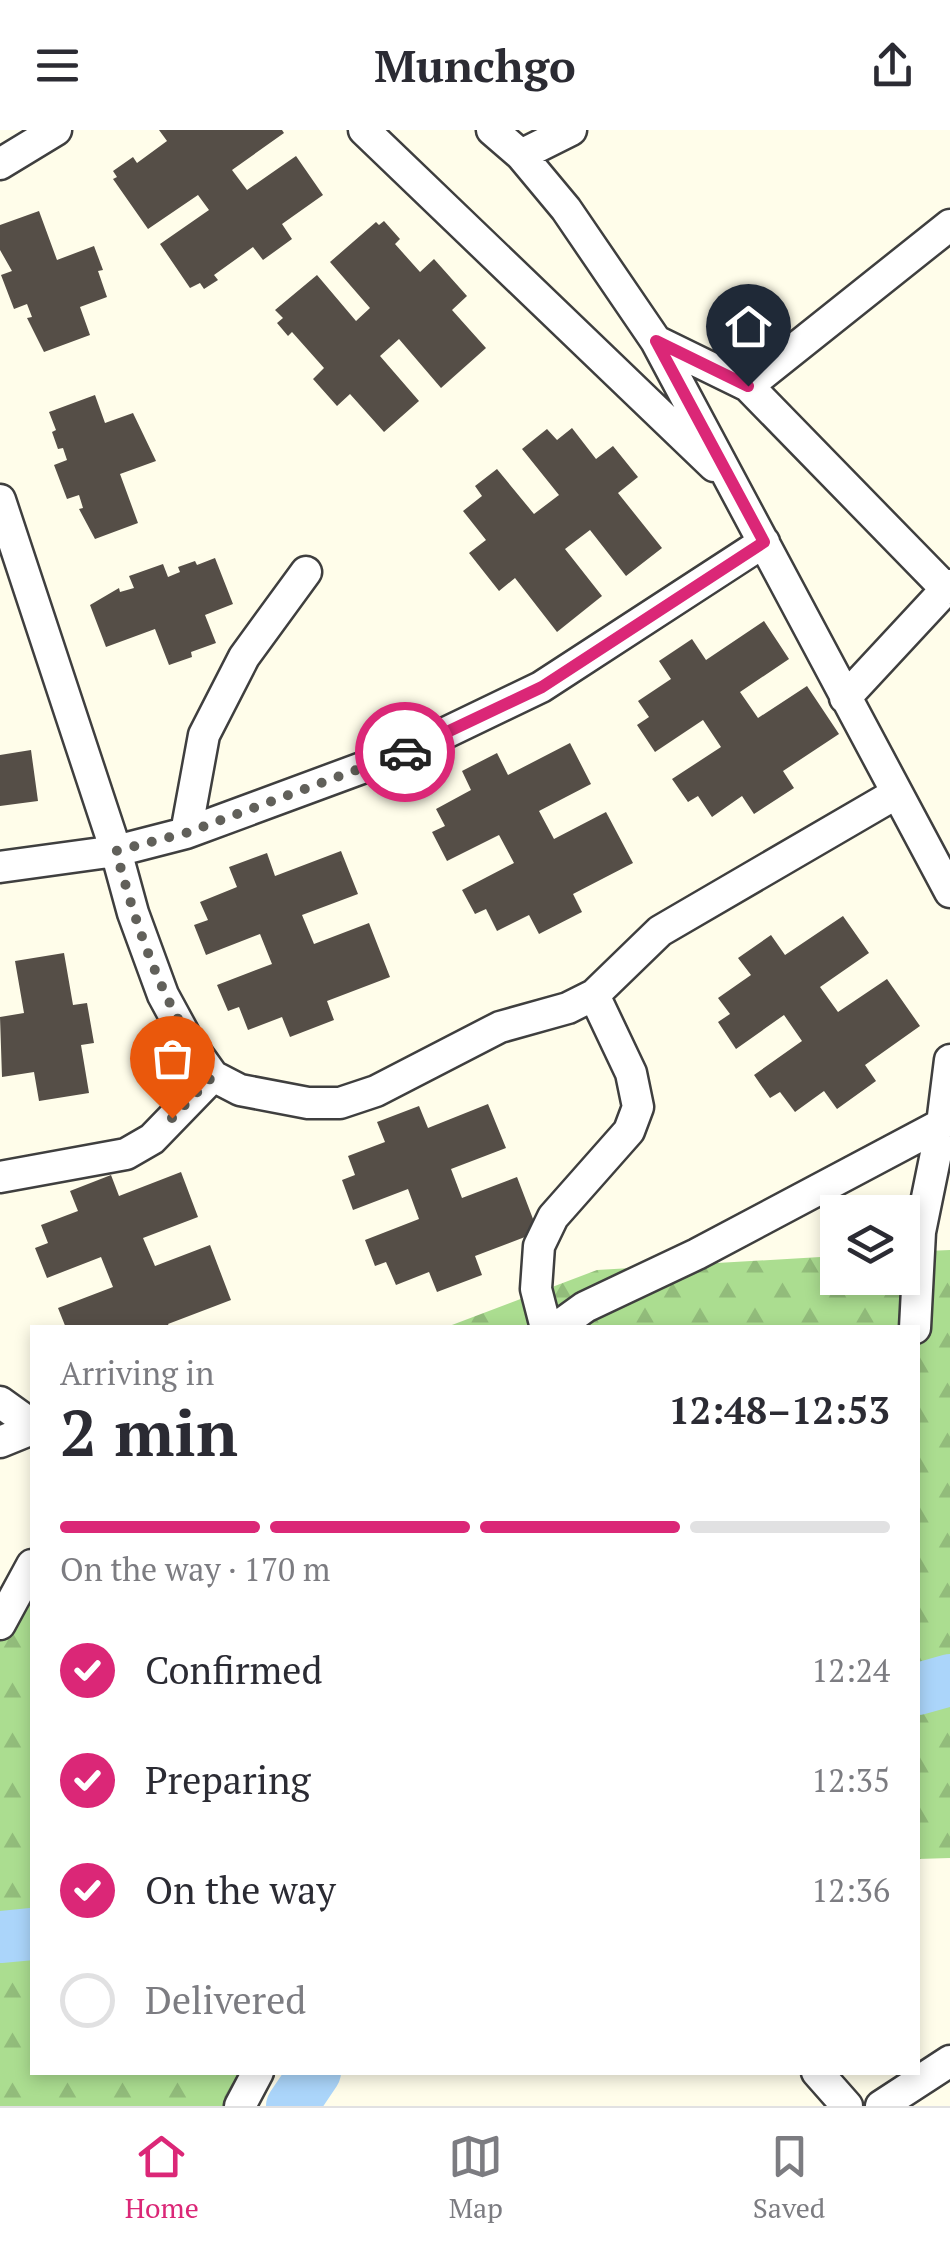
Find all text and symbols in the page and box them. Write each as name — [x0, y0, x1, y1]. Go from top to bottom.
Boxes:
text: Munchgo — [374, 35, 576, 95]
icon: menu — [30, 38, 85, 93]
icon: share — [865, 38, 920, 93]
pin — [706, 284, 791, 387]
icon: home — [721, 299, 776, 354]
courier — [355, 702, 455, 802]
icon: car — [378, 725, 433, 780]
pin — [130, 1016, 215, 1119]
icon: bag — [145, 1031, 200, 1086]
map controls — [820, 1195, 920, 1295]
button: layers — [820, 1195, 920, 1295]
text: Arriving in — [60, 1352, 214, 1394]
text: 12:48–12:53 — [668, 1385, 890, 1435]
text: 2 min — [60, 1388, 238, 1475]
text: On the way · 170 m — [60, 1548, 330, 1590]
icon: check — [60, 1643, 115, 1698]
text: Confirmed — [145, 1645, 323, 1695]
text: 12:24 — [811, 1649, 890, 1691]
icon: check — [60, 1753, 115, 1808]
text: Preparing — [145, 1755, 311, 1805]
text: 12:35 — [811, 1759, 890, 1801]
icon: check — [60, 1863, 115, 1918]
text: On the way — [145, 1865, 336, 1915]
text: 12:36 — [811, 1869, 890, 1911]
text: Delivered — [145, 1975, 306, 2025]
tab: Home — [125, 2129, 199, 2226]
tab: Map — [448, 2129, 503, 2226]
tab: Saved — [753, 2129, 825, 2226]

